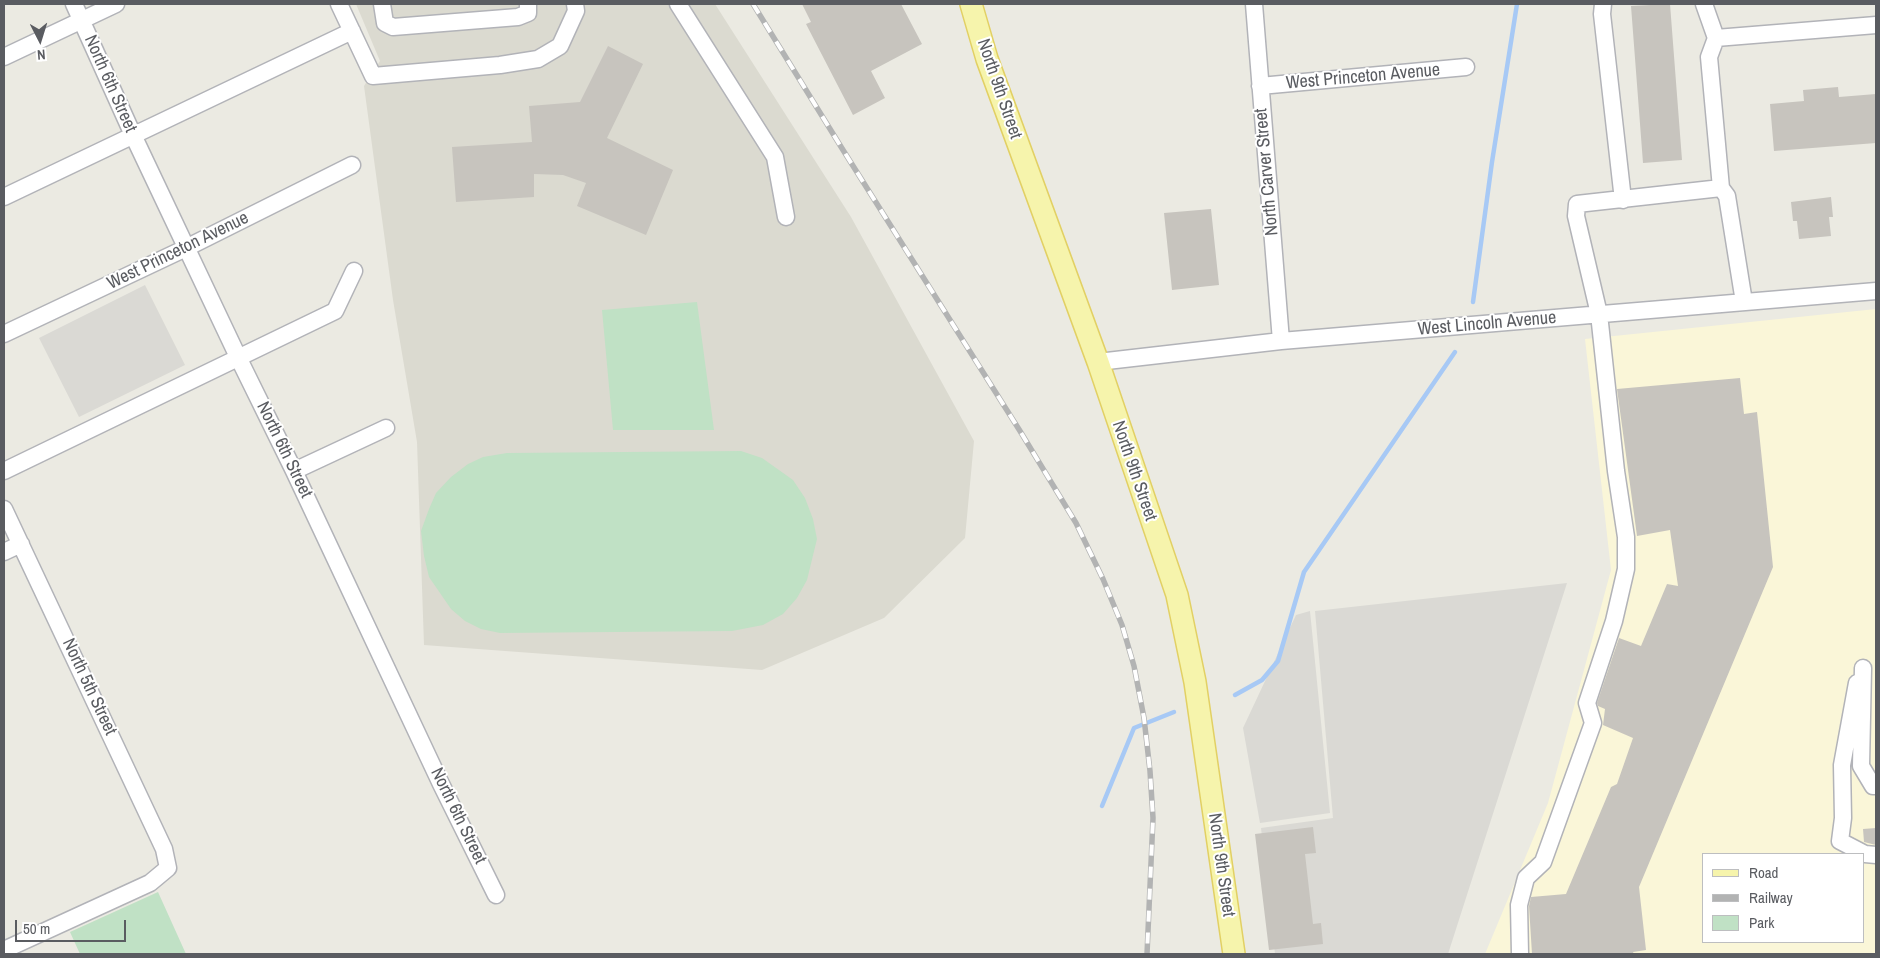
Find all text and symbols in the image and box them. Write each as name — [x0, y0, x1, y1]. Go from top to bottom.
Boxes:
north arrow — [15, 15, 65, 65]
street label: North 6th Street — [79, 32, 141, 136]
street label: North 9th Street — [972, 36, 1026, 142]
text: N — [36, 46, 46, 64]
street label: West Princeton Avenue — [1285, 60, 1441, 94]
street label: North Carver Street — [1251, 107, 1283, 237]
street label: West Princeton Avenue — [104, 207, 252, 295]
street label: West Lincoln Avenue — [1417, 307, 1557, 341]
street label: North 6th Street — [251, 398, 317, 502]
street label: North 9th Street — [1107, 418, 1161, 524]
street label: North 5th Street — [57, 635, 121, 739]
street label: North 6th Street — [425, 764, 491, 868]
street label: North 9th Street — [1203, 812, 1239, 918]
legend — [1702, 853, 1865, 943]
text: Road — [1749, 862, 1778, 883]
text: Railway — [1749, 887, 1793, 908]
scale bar — [18, 910, 129, 942]
text: Park — [1749, 912, 1774, 933]
text: 50 m — [23, 918, 50, 939]

